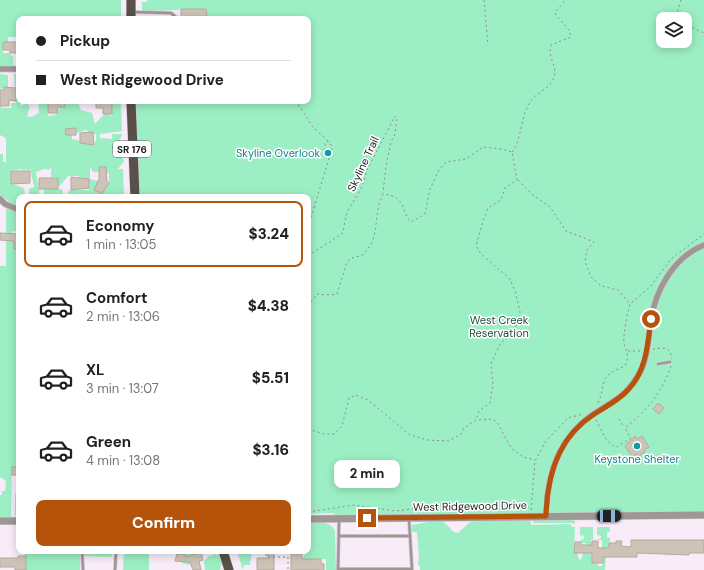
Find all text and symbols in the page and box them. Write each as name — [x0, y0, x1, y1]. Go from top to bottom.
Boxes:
map controls — [656, 12, 692, 48]
button: layers — [656, 12, 692, 48]
text: Pickup — [60, 31, 110, 51]
text: West Ridgewood Drive — [60, 70, 224, 90]
street label: Skyline Trail — [344, 134, 382, 194]
road number: SR 176 — [113, 141, 151, 157]
place label: Skyline Overlook — [236, 146, 320, 160]
marker: Skyline Overlook — [323, 148, 333, 158]
icon: car — [38, 216, 74, 252]
text: Economy — [86, 216, 154, 236]
text: $3.24 — [249, 224, 289, 244]
text: 1 min · 13:05 — [86, 236, 156, 253]
icon: car — [38, 288, 74, 324]
text: Comfort — [86, 288, 147, 308]
text: $4.38 — [248, 296, 289, 316]
text: 2 min · 13:06 — [86, 308, 160, 325]
route start — [642, 310, 660, 328]
park label: West Creek Reservation — [469, 313, 529, 340]
icon: car — [38, 360, 74, 396]
text: XL — [86, 360, 104, 380]
text: $5.51 — [252, 368, 289, 388]
text: 3 min · 13:07 — [86, 380, 159, 397]
icon: car — [38, 432, 74, 468]
text: Green — [86, 432, 131, 452]
text: $3.16 — [252, 440, 289, 460]
marker: Keystone Shelter — [632, 441, 642, 451]
text: 4 min · 13:08 — [86, 452, 160, 469]
place label: Keystone Shelter — [594, 452, 680, 466]
callout: 2 min — [334, 460, 400, 488]
text: 2 min — [350, 465, 384, 482]
street label: West Ridgewood Drive — [413, 498, 527, 514]
button: Confirm — [36, 500, 291, 546]
route end — [358, 509, 376, 527]
car — [597, 510, 621, 522]

